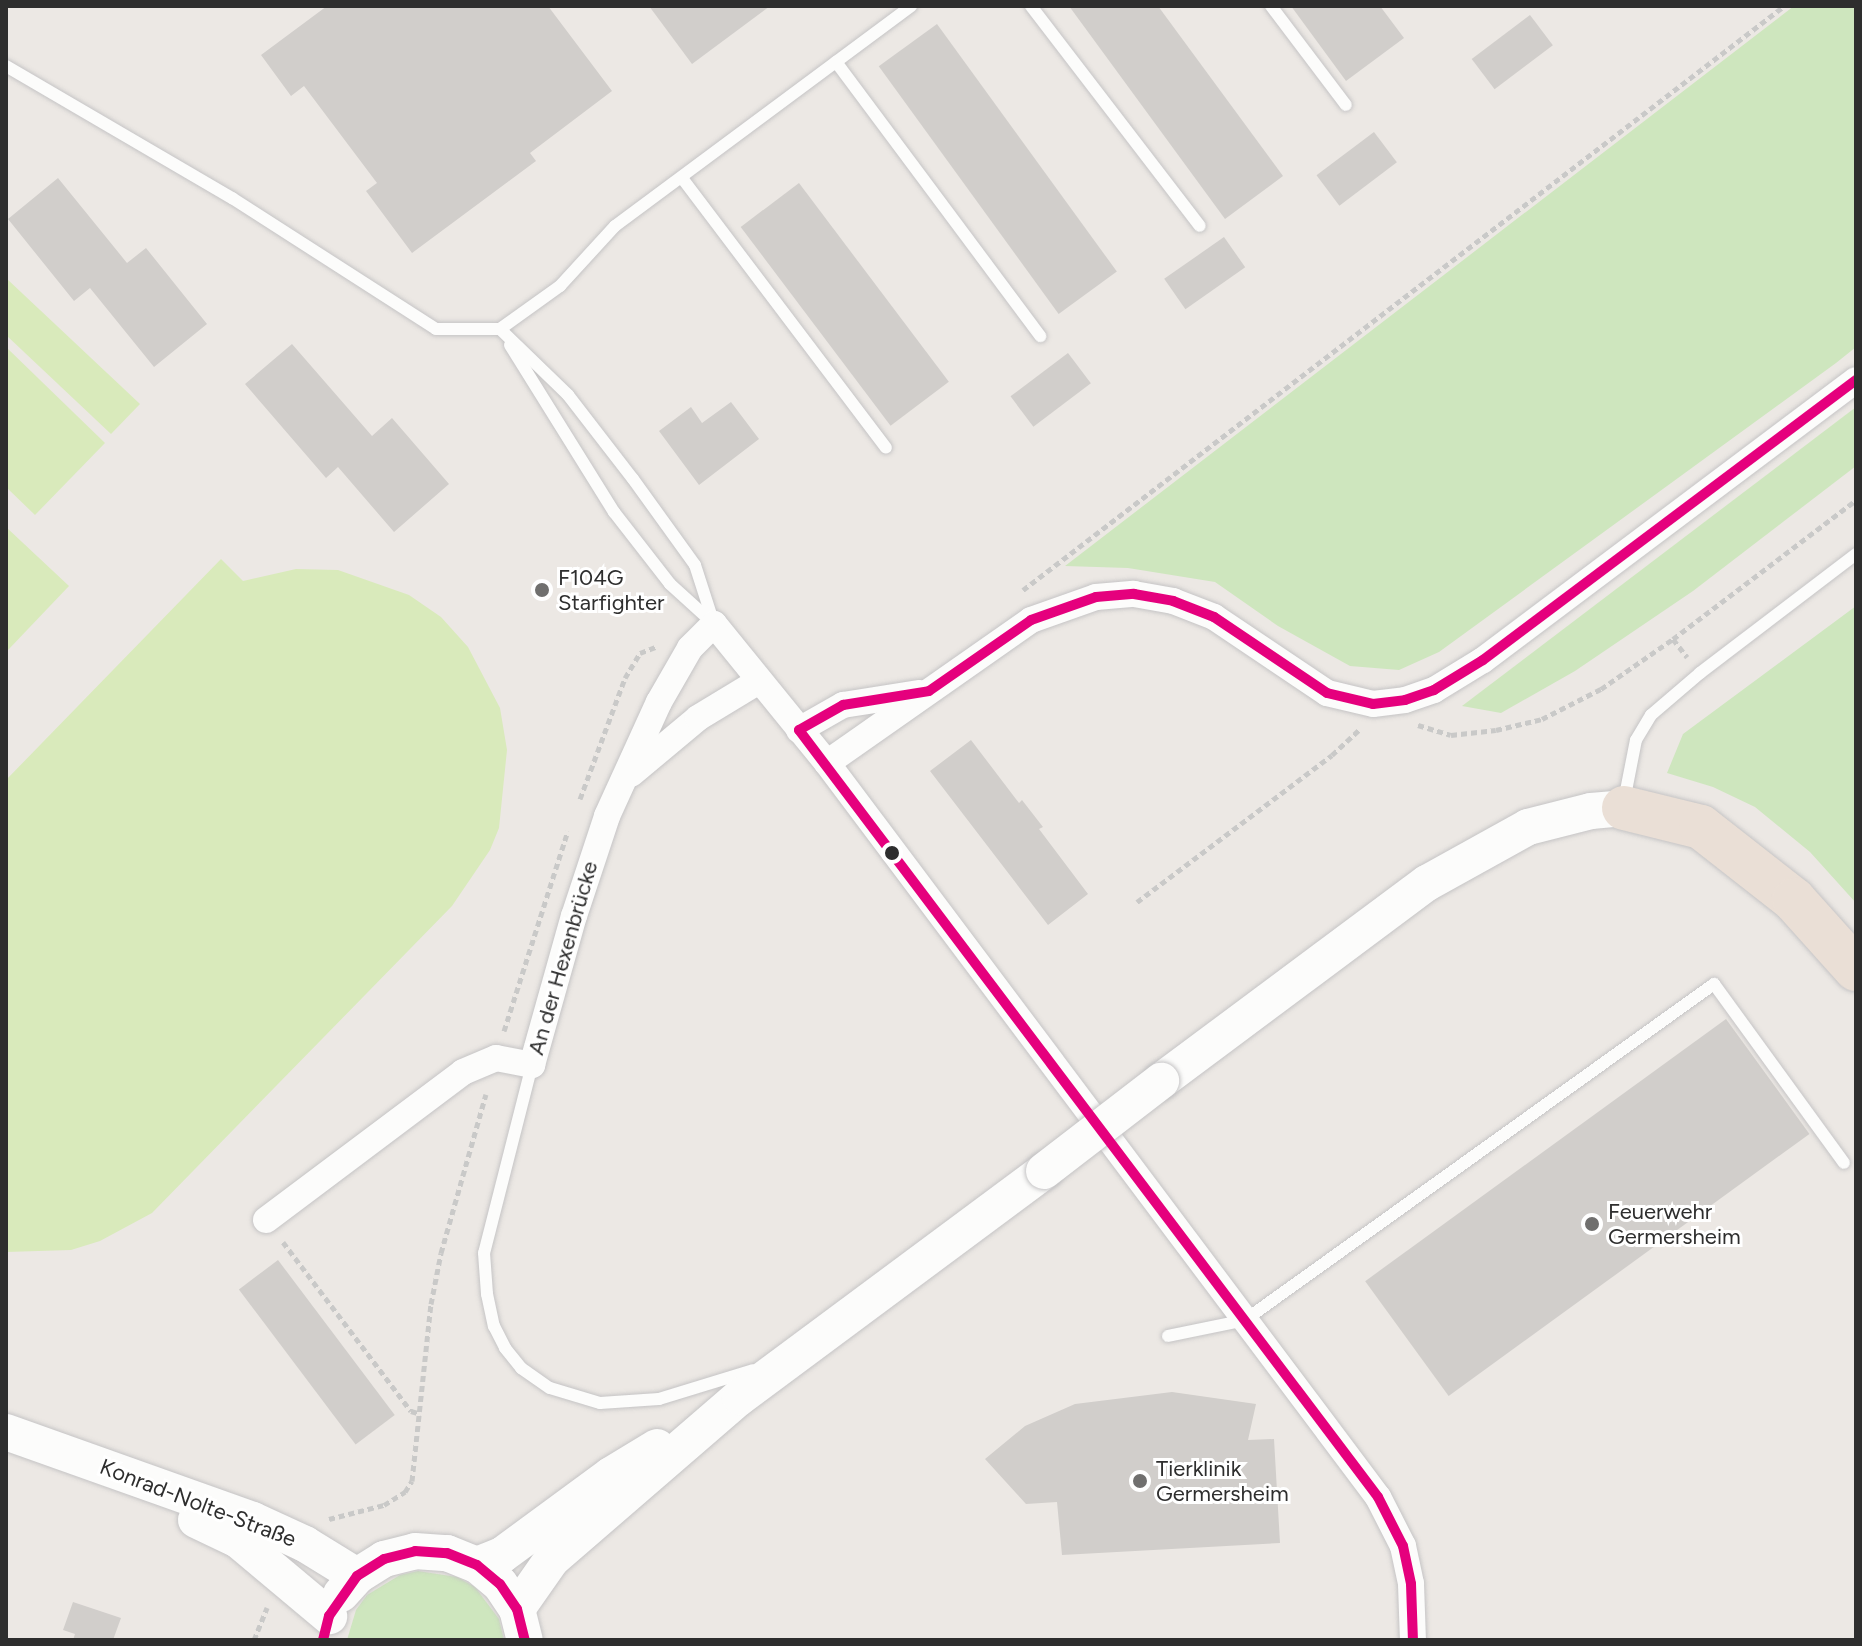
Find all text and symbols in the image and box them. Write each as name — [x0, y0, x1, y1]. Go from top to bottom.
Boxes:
place label: F104G Starfighter — [558, 564, 665, 616]
marker: F104G Starfighter — [533, 581, 551, 599]
unlabelled marker — [884, 845, 900, 861]
street label: An der Hexenbrücke — [523, 858, 603, 1058]
place label: Feuerwehr Germersheim — [1608, 1198, 1741, 1250]
marker: Feuerwehr Germersheim — [1583, 1215, 1601, 1233]
street label: Konrad-Nolte-Straße — [96, 1453, 300, 1553]
place label: Tierklinik Germersheim — [1156, 1455, 1289, 1506]
marker: Tierklinik Germersheim — [1131, 1472, 1149, 1490]

